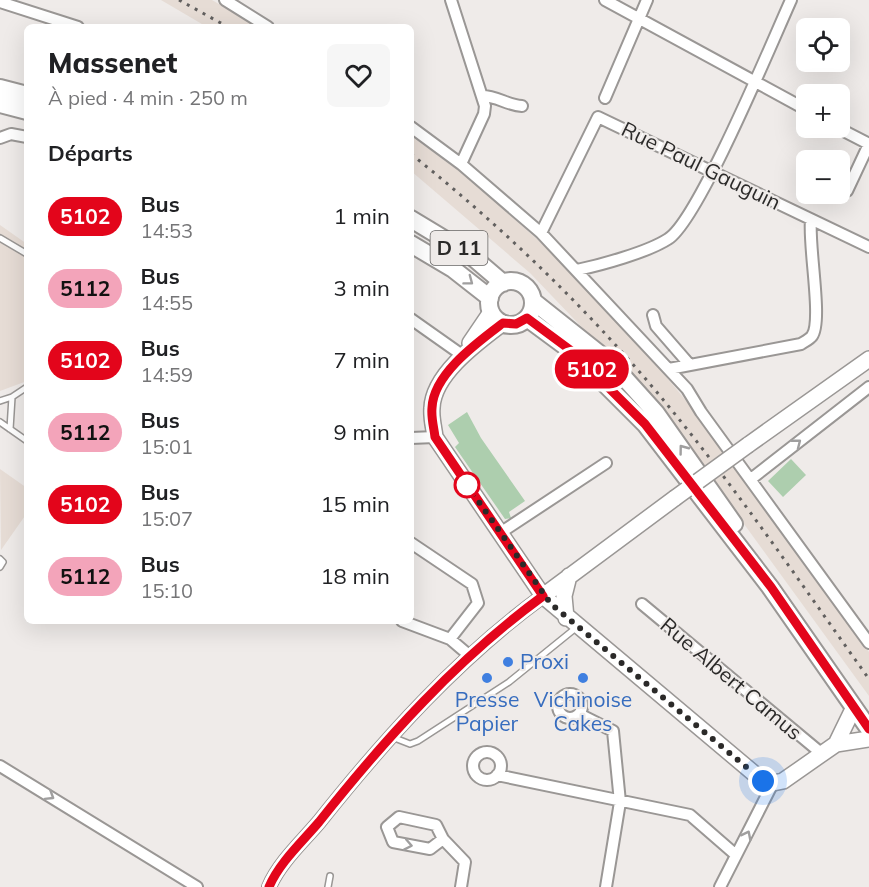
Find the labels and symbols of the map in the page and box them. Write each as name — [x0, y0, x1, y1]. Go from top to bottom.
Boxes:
street label: Rue Paul Gauguin — [618, 115, 785, 215]
road number: D 11 — [430, 231, 488, 265]
one-way arrow — [463, 273, 474, 284]
line badge: 5102 — [550, 350, 634, 388]
one-way arrow — [791, 440, 802, 451]
one-way arrow — [679, 445, 690, 456]
unlabelled marker — [454, 472, 480, 498]
street label: Rue Albert Camus — [656, 612, 808, 745]
place label: Proxi — [520, 648, 569, 674]
marker: Proxi — [501, 655, 515, 669]
marker: Presse Papier — [480, 671, 494, 685]
marker: Vichinoise Cakes — [576, 671, 590, 685]
place label: Presse Papier — [455, 686, 519, 736]
place label: Vichinoise Cakes — [534, 686, 632, 736]
your location — [748, 766, 778, 796]
one-way arrow — [44, 789, 54, 801]
one-way arrow — [740, 831, 751, 841]
one-way arrow — [403, 838, 413, 851]

